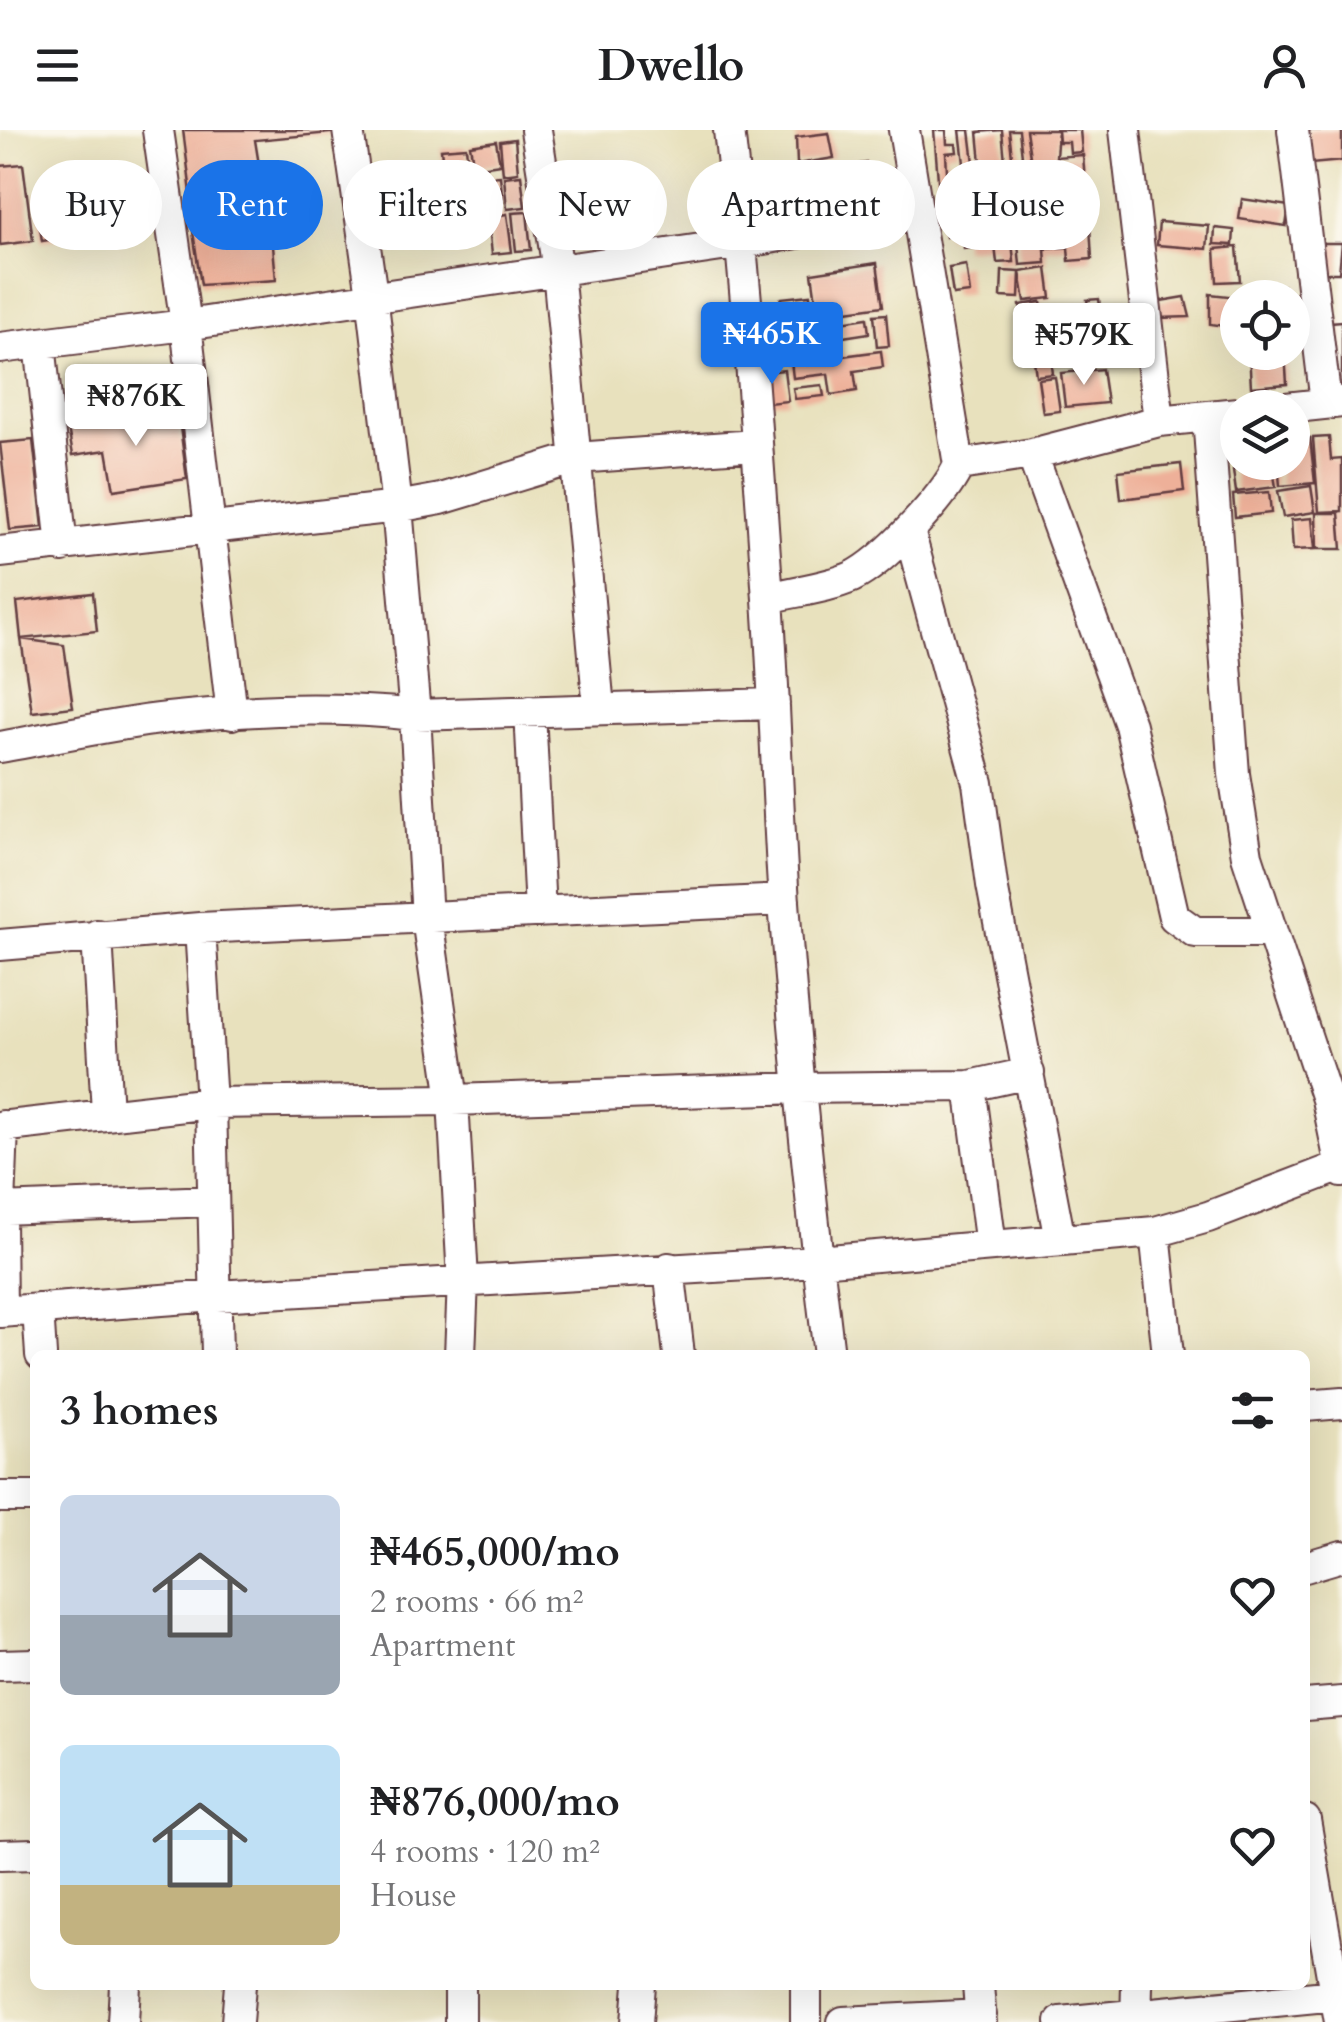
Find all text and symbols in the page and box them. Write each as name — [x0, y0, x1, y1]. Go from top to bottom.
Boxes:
text: Dwello — [598, 35, 744, 96]
icon: menu — [30, 38, 85, 93]
icon: person — [1257, 38, 1312, 93]
chip: Buy — [30, 160, 162, 250]
chip: Rent — [182, 160, 323, 250]
chip: Filters — [343, 160, 503, 250]
chip: New — [523, 160, 667, 250]
chip: Apartment — [687, 160, 915, 250]
chip: House — [935, 160, 1100, 250]
map controls — [1220, 280, 1310, 480]
button: locate — [1220, 280, 1310, 370]
pin: ₦465K — [702, 302, 842, 387]
pin: ₦579K — [1014, 303, 1154, 388]
text: ₦465K — [723, 312, 821, 356]
text: ₦579K — [1035, 313, 1133, 357]
pin: ₦876K — [66, 364, 206, 449]
text: ₦876K — [87, 374, 185, 418]
button: layers — [1220, 390, 1310, 480]
text: 3 homes — [60, 1382, 218, 1439]
icon: filters — [1225, 1383, 1280, 1438]
text: ₦465,000/mo — [370, 1523, 620, 1580]
icon: home — [140, 1535, 260, 1655]
icon: heart — [1225, 1568, 1280, 1623]
text: 2 rooms · 66 m² — [370, 1580, 583, 1624]
text: Apartment — [370, 1624, 515, 1668]
text: ₦876,000/mo — [370, 1773, 620, 1830]
icon: home — [140, 1785, 260, 1905]
icon: heart — [1225, 1818, 1280, 1873]
text: 4 rooms · 120 m² — [370, 1830, 600, 1874]
text: House — [370, 1874, 457, 1918]

